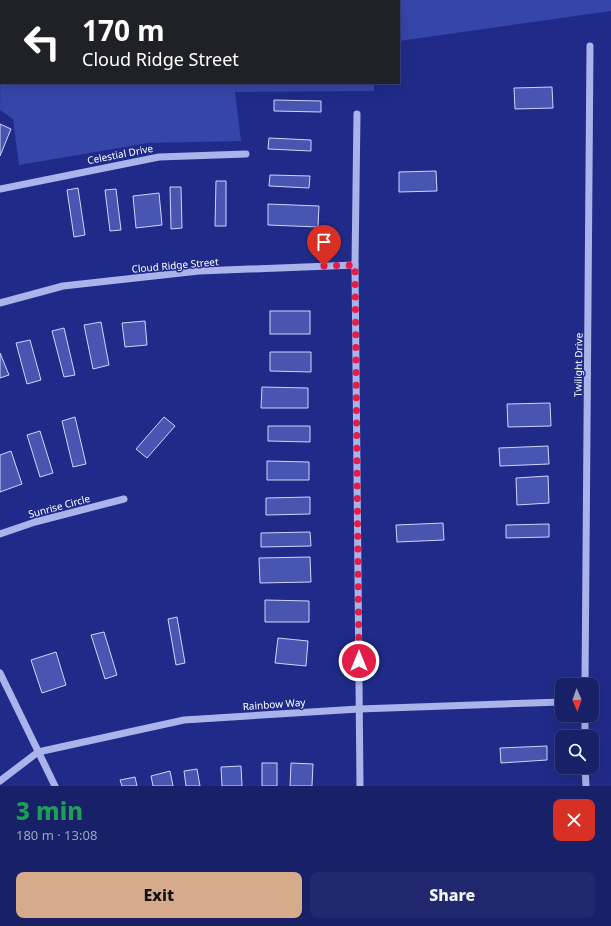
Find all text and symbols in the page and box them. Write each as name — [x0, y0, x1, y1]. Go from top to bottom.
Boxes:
text: 170 m — [82, 11, 165, 49]
icon: left — [16, 16, 68, 68]
text: Cloud Ridge Street — [82, 47, 239, 71]
street label: Celestial Drive — [86, 141, 154, 167]
pin — [307, 225, 341, 266]
icon: arrive — [313, 231, 335, 253]
street label: Cloud Ridge Street — [131, 254, 219, 276]
street label: Twilight Drive — [570, 332, 586, 397]
street label: Sunrise Circle — [27, 491, 92, 521]
position arrow — [338, 640, 380, 682]
north arrow — [555, 678, 599, 722]
map controls — [555, 678, 599, 774]
street label: Rainbow Way — [242, 695, 307, 713]
button: search — [555, 730, 599, 774]
text: 3 min — [16, 794, 83, 827]
button: close — [553, 799, 595, 841]
text: 180 m · 13:08 — [16, 826, 97, 844]
button: Exit — [16, 872, 302, 918]
button: Share — [310, 872, 595, 918]

